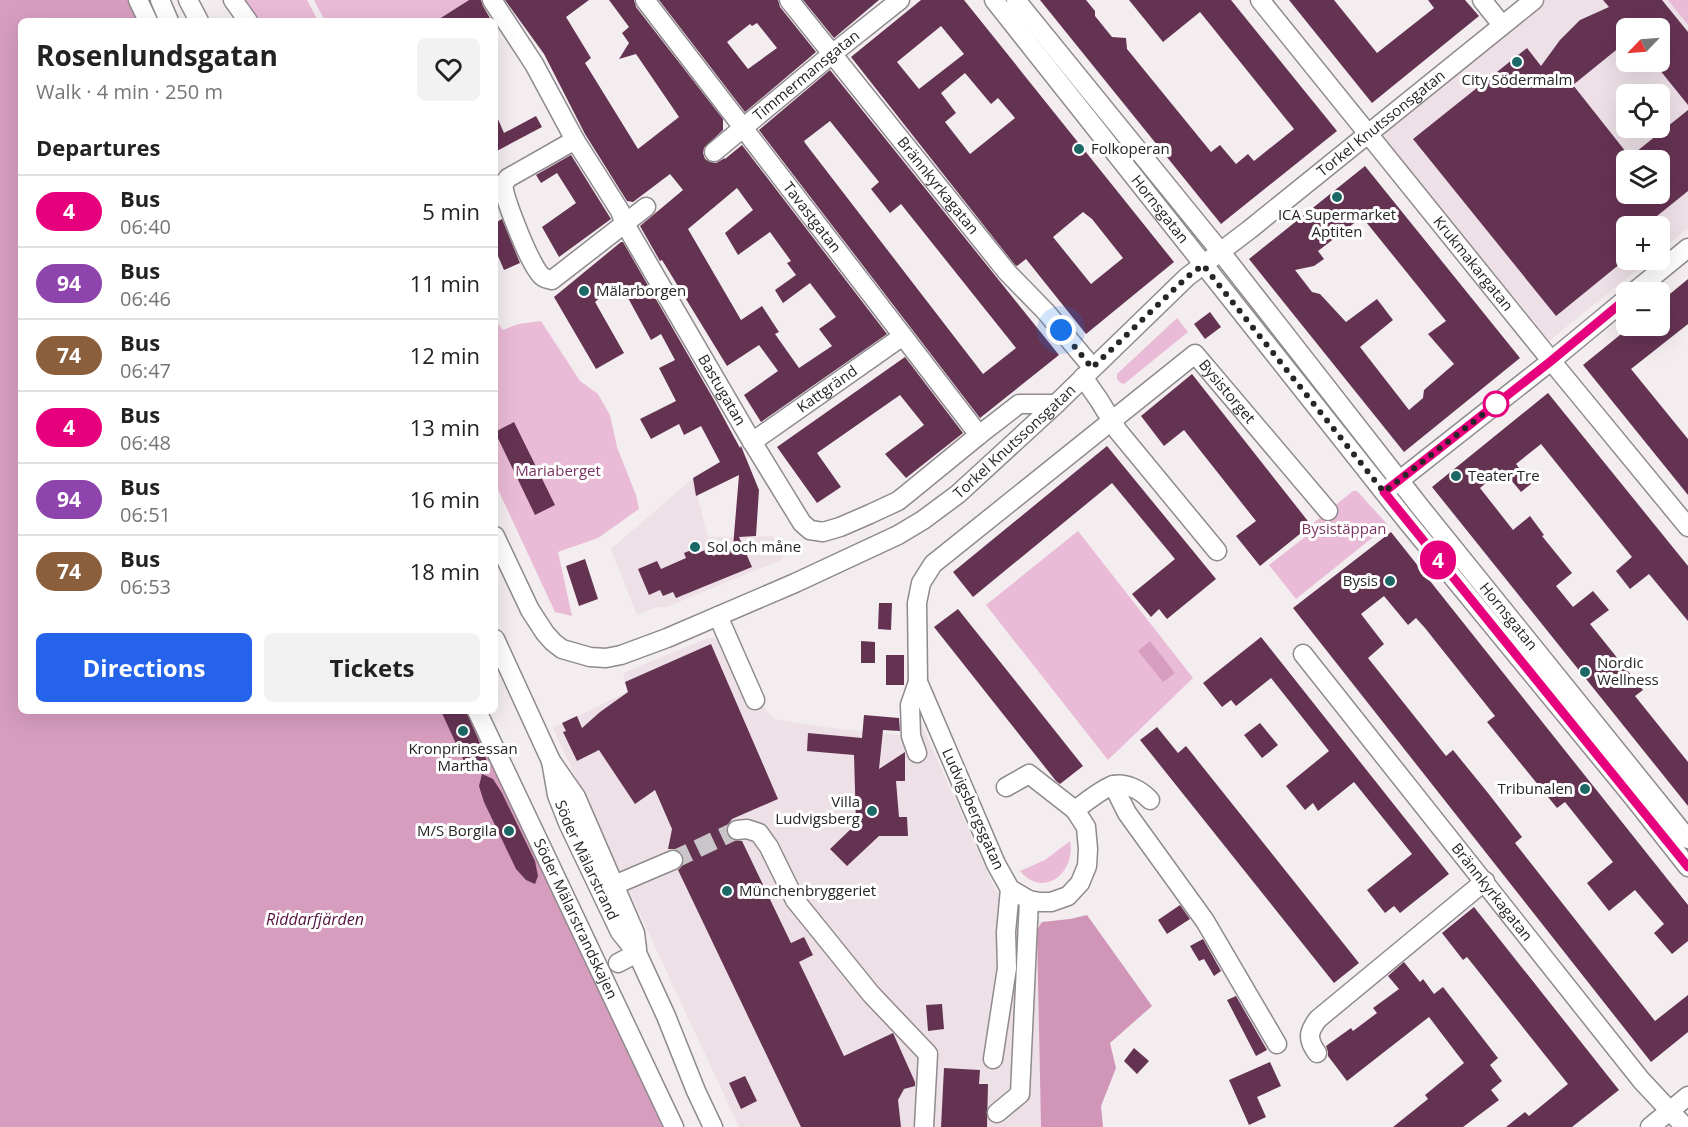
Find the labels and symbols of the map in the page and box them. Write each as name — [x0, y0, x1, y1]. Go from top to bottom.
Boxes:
north arrow — [1616, 18, 1670, 72]
street label: Timmermansgatan — [748, 25, 863, 125]
marker: City Södermalm — [1510, 55, 1524, 69]
street label: Torkel Knutssonsgatan — [1312, 65, 1449, 181]
place label: City Södermalm — [1462, 69, 1572, 89]
street label: Brännkyrkagatan — [893, 132, 984, 238]
place label: Folkoperan — [1091, 138, 1170, 158]
marker: Folkoperan — [1072, 142, 1086, 156]
street label: Hornsgatan — [1127, 170, 1194, 247]
street label: Tavastgatan — [779, 177, 846, 256]
marker: ICA Supermarket Aptiten — [1330, 190, 1344, 204]
place label: ICA Supermarket Aptiten — [1278, 204, 1396, 241]
street label: Krukmakargatan — [1429, 212, 1518, 315]
place label: Mälarborgen — [596, 280, 686, 300]
marker: Mälarborgen — [577, 284, 591, 298]
your location — [1046, 315, 1076, 345]
street label: Bastugatan — [694, 350, 751, 429]
street label: Bysistorget — [1195, 355, 1260, 427]
street label: Kattgränd — [793, 360, 861, 416]
street label: Torkel Knutssonsgatan — [949, 380, 1079, 502]
unlabelled marker — [1483, 391, 1509, 417]
park label: Mariaberget — [515, 460, 601, 480]
place label: Teater Tre — [1468, 465, 1540, 485]
marker: Teater Tre — [1449, 469, 1463, 483]
park label: Bysistäppan — [1302, 518, 1386, 538]
place label: Sol och måne — [707, 536, 801, 556]
marker: Sol och måne — [688, 540, 702, 554]
line badge: 4 — [1418, 540, 1458, 580]
place label: Bysis — [1343, 570, 1378, 590]
marker: Bysis — [1383, 574, 1397, 588]
street label: Hornsgatan — [1476, 578, 1543, 654]
place label: Nordic Wellness — [1597, 652, 1659, 689]
marker: Nordic Wellness — [1578, 665, 1592, 679]
marker: Kronprinsessan Martha — [456, 724, 470, 738]
place label: Kronprinsessan Martha — [408, 738, 518, 775]
street label: Ludvigsbergsgatan — [938, 745, 1010, 873]
place label: Tribunalen — [1498, 778, 1573, 798]
marker: Tribunalen — [1578, 782, 1592, 796]
place label: Villa Ludvigsberg — [775, 791, 860, 828]
street label: Söder Mälarstrand — [551, 797, 624, 923]
marker: Villa Ludvigsberg — [865, 804, 879, 818]
place label: M/S Borgila — [417, 820, 497, 840]
marker: M/S Borgila — [502, 824, 516, 838]
street label: Söder Mälarstrandskajen — [530, 835, 623, 1002]
street label: Brännkyrkagatan — [1448, 838, 1538, 945]
place label: Münchenbryggeriet — [739, 880, 876, 900]
marker: Münchenbryggeriet — [720, 884, 734, 898]
water label: Riddarfjärden — [266, 908, 364, 930]

